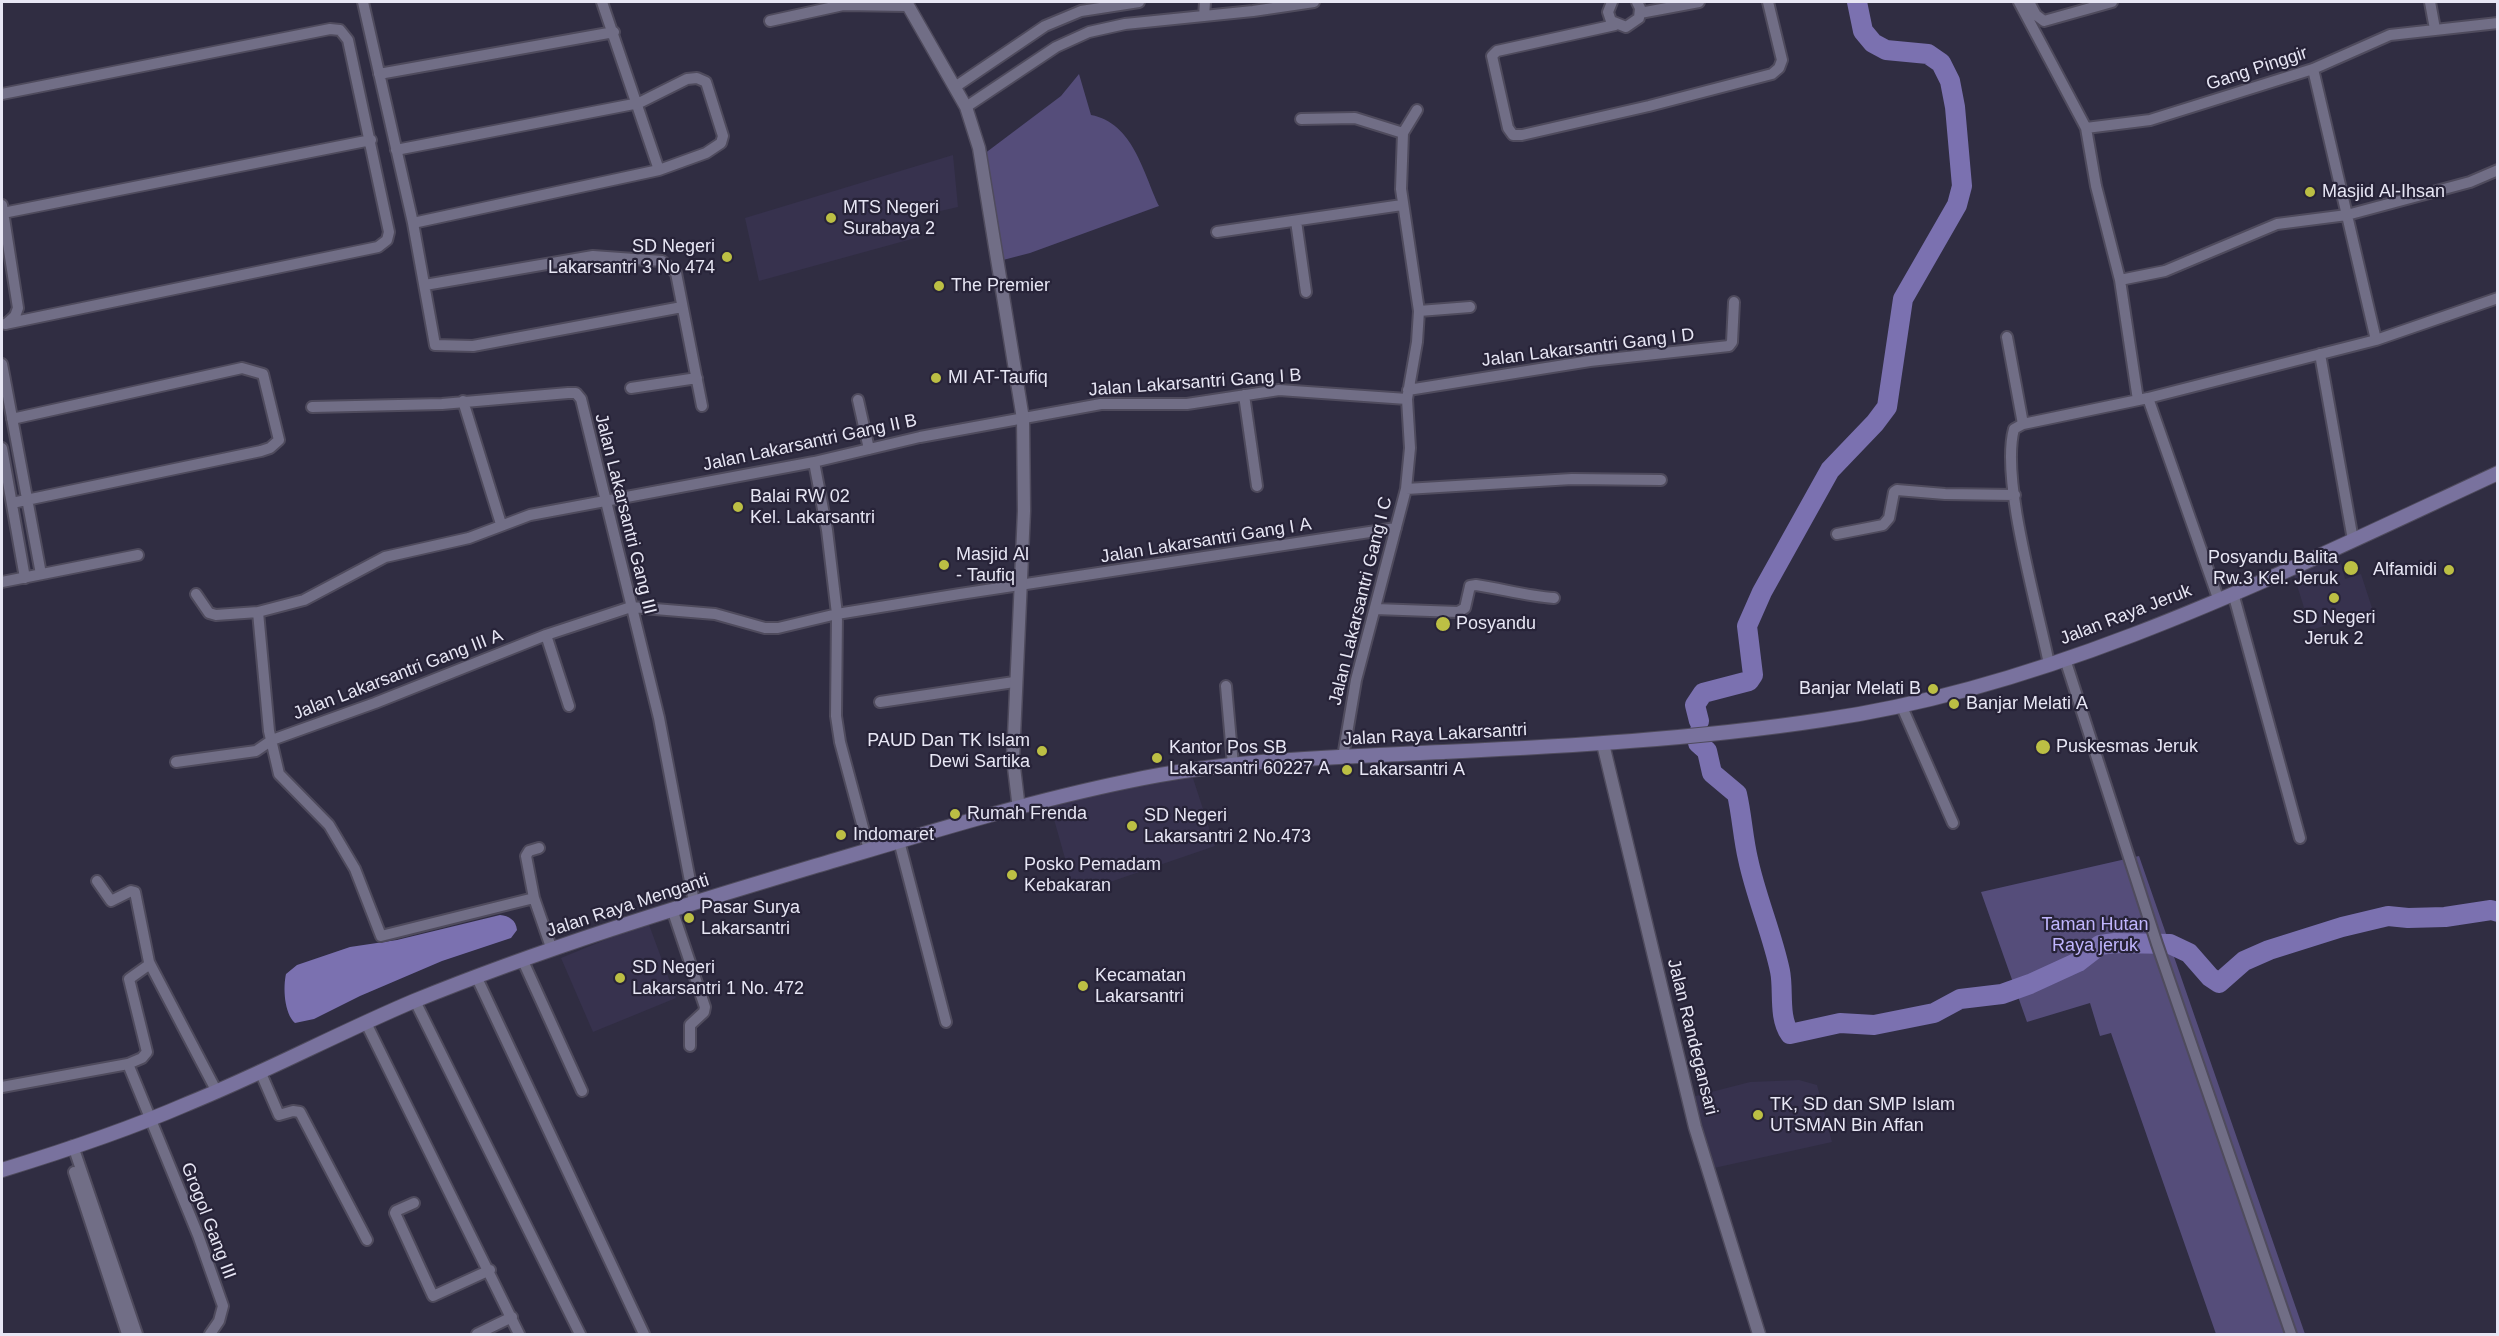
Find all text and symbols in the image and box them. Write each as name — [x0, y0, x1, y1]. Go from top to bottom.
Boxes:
street label: Gang Pinggir — [2204, 42, 2310, 96]
place label: Masjid Al-Ihsan — [2322, 181, 2445, 203]
marker: Masjid Al-Ihsan — [2303, 185, 2317, 199]
place label: MTS Negeri Surabaya 2 — [843, 197, 939, 240]
marker: MTS Negeri Surabaya 2 — [824, 211, 838, 225]
place label: SD Negeri Lakarsantri 3 No 474 — [548, 236, 715, 278]
marker: SD Negeri Lakarsantri 3 No 474 — [720, 250, 734, 264]
place label: The Premier — [951, 275, 1050, 297]
marker: The Premier — [932, 279, 946, 293]
street label: Jalan Lakarsantri Gang I D — [1480, 324, 1696, 372]
street label: Jalan Lakarsantri Gang I B — [1088, 365, 1302, 401]
place label: MI AT-Taufiq — [948, 367, 1048, 389]
marker: MI AT-Taufiq — [929, 371, 943, 385]
street label: Jalan Lakarsantri Gang II B — [701, 410, 919, 476]
street label: Jalan Lakarsantri Gang III — [590, 411, 660, 617]
place label: Balai RW 02 Kel. Lakarsantri — [750, 486, 875, 528]
street label: Jalan Lakarsantri Gang I C — [1325, 495, 1397, 707]
marker: Balai RW 02 Kel. Lakarsantri — [731, 500, 745, 514]
street label: Jalan Lakarsantri Gang I A — [1099, 514, 1313, 568]
place label: Masjid Al - Taufiq — [956, 544, 1029, 586]
place label: Posyandu Balita Rw.3 Kel. Jeruk — [2208, 547, 2338, 590]
marker: Masjid Al - Taufiq — [937, 558, 951, 572]
marker: Posyandu Balita Rw.3 Kel. Jeruk — [2342, 559, 2360, 577]
place label: Alfamidi — [2373, 559, 2437, 581]
marker: Alfamidi — [2442, 563, 2456, 577]
street label: Jalan Raya Jeruk — [2057, 580, 2195, 650]
marker: SD Negeri Jeruk 2 — [2327, 591, 2341, 605]
place label: SD Negeri Jeruk 2 — [2292, 607, 2376, 650]
place label: Posyandu — [1456, 613, 1536, 635]
marker: Posyandu — [1434, 615, 1452, 633]
street label: Jalan Lakarsantri Gang III A — [290, 625, 506, 725]
place label: Banjar Melati B — [1799, 678, 1921, 700]
marker: Banjar Melati B — [1926, 682, 1940, 696]
place label: Banjar Melati A — [1966, 693, 2088, 715]
marker: Banjar Melati A — [1947, 697, 1961, 711]
street label: Jalan Raya Lakarsantri — [1343, 719, 1527, 751]
place label: PAUD Dan TK Islam Dewi Sartika — [867, 730, 1030, 772]
place label: Puskesmas Jeruk — [2056, 736, 2198, 758]
place label: Kantor Pos SB Lakarsantri 60227 A — [1169, 737, 1330, 780]
marker: Puskesmas Jeruk — [2034, 738, 2052, 756]
marker: PAUD Dan TK Islam Dewi Sartika — [1035, 744, 1049, 758]
marker: Kantor Pos SB Lakarsantri 60227 A — [1150, 751, 1164, 765]
place label: Lakarsantri A — [1359, 759, 1465, 781]
marker: Lakarsantri A — [1340, 763, 1354, 777]
place label: Rumah Frenda — [967, 803, 1087, 825]
place label: SD Negeri Lakarsantri 2 No.473 — [1144, 805, 1311, 848]
marker: Rumah Frenda — [948, 807, 962, 821]
marker: SD Negeri Lakarsantri 2 No.473 — [1125, 819, 1139, 833]
place label: Indomaret — [853, 824, 934, 846]
marker: Indomaret — [834, 828, 848, 842]
place label: Posko Pemadam Kebakaran — [1024, 854, 1161, 896]
marker: Posko Pemadam Kebakaran — [1005, 868, 1019, 882]
street label: Jalan Raya Menganti — [544, 870, 712, 942]
place label: Pasar Surya Lakarsantri — [701, 897, 800, 940]
marker: Pasar Surya Lakarsantri — [682, 911, 696, 925]
park label: Taman Hutan Raya jeruk — [2041, 914, 2149, 956]
place label: SD Negeri Lakarsantri 1 No. 472 — [632, 957, 804, 1000]
street label: Jalan Randegansari — [1662, 957, 1722, 1117]
place label: Kecamatan Lakarsantri — [1095, 965, 1186, 1008]
marker: SD Negeri Lakarsantri 1 No. 472 — [613, 971, 627, 985]
marker: Kecamatan Lakarsantri — [1076, 979, 1090, 993]
place label: TK, SD dan SMP Islam UTSMAN Bin Affan — [1770, 1094, 1955, 1136]
marker: TK, SD dan SMP Islam UTSMAN Bin Affan — [1751, 1108, 1765, 1122]
street label: Grogol Gang III — [176, 1160, 240, 1282]

